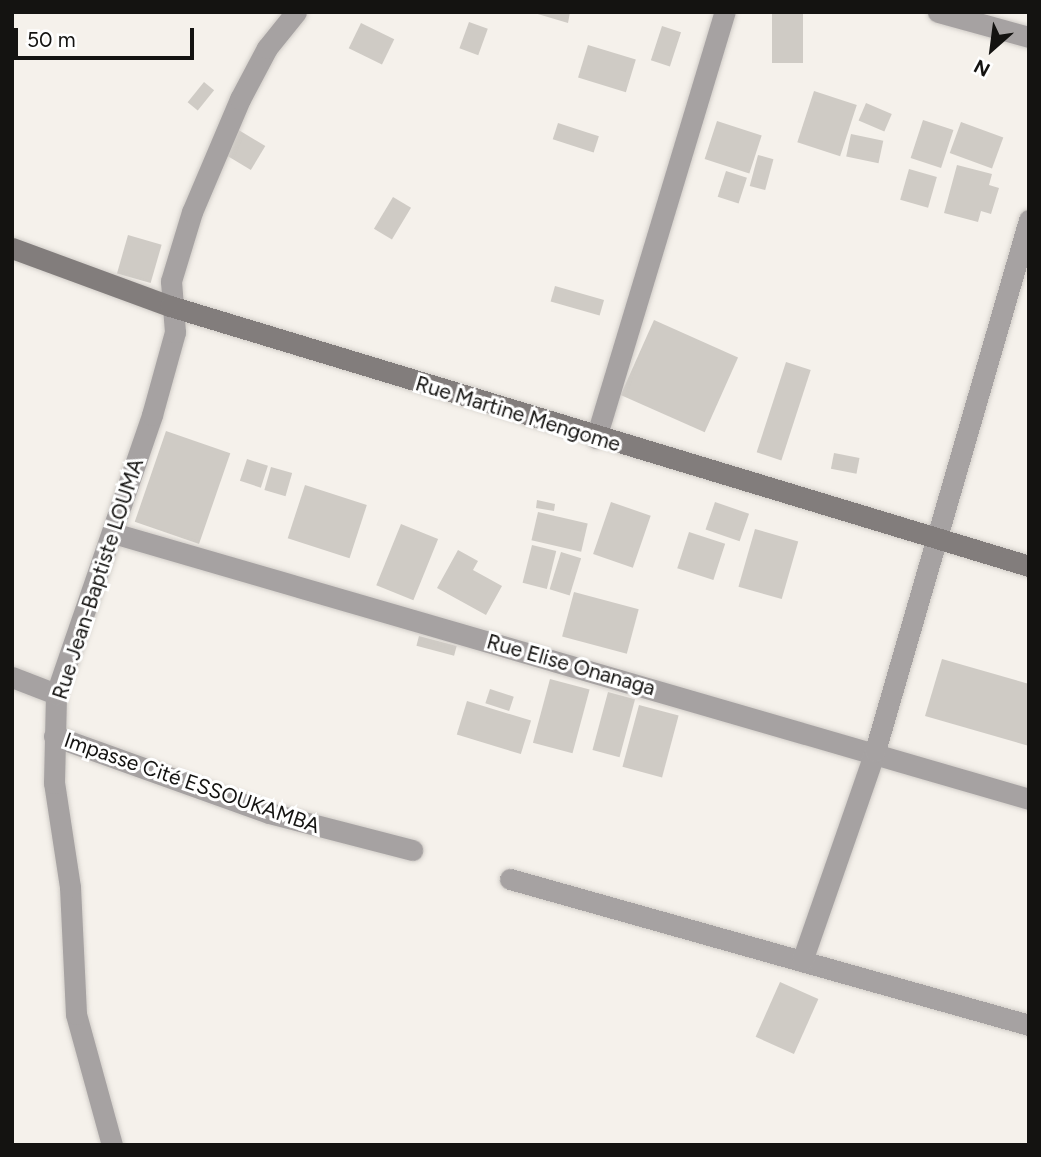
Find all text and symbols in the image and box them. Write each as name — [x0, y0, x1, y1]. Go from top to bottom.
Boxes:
scale bar — [18, 14, 198, 58]
north arrow — [957, 14, 1027, 84]
text: 50 m — [27, 27, 76, 52]
text: N — [970, 54, 994, 82]
street label: Rue Martine Mengome — [412, 371, 624, 457]
street label: Rue Jean-Baptiste LOUMA — [47, 455, 149, 703]
street label: Rue Elise Onanaga — [484, 629, 658, 701]
street label: Impasse Cité ESSOUKAMBA — [61, 727, 323, 839]

